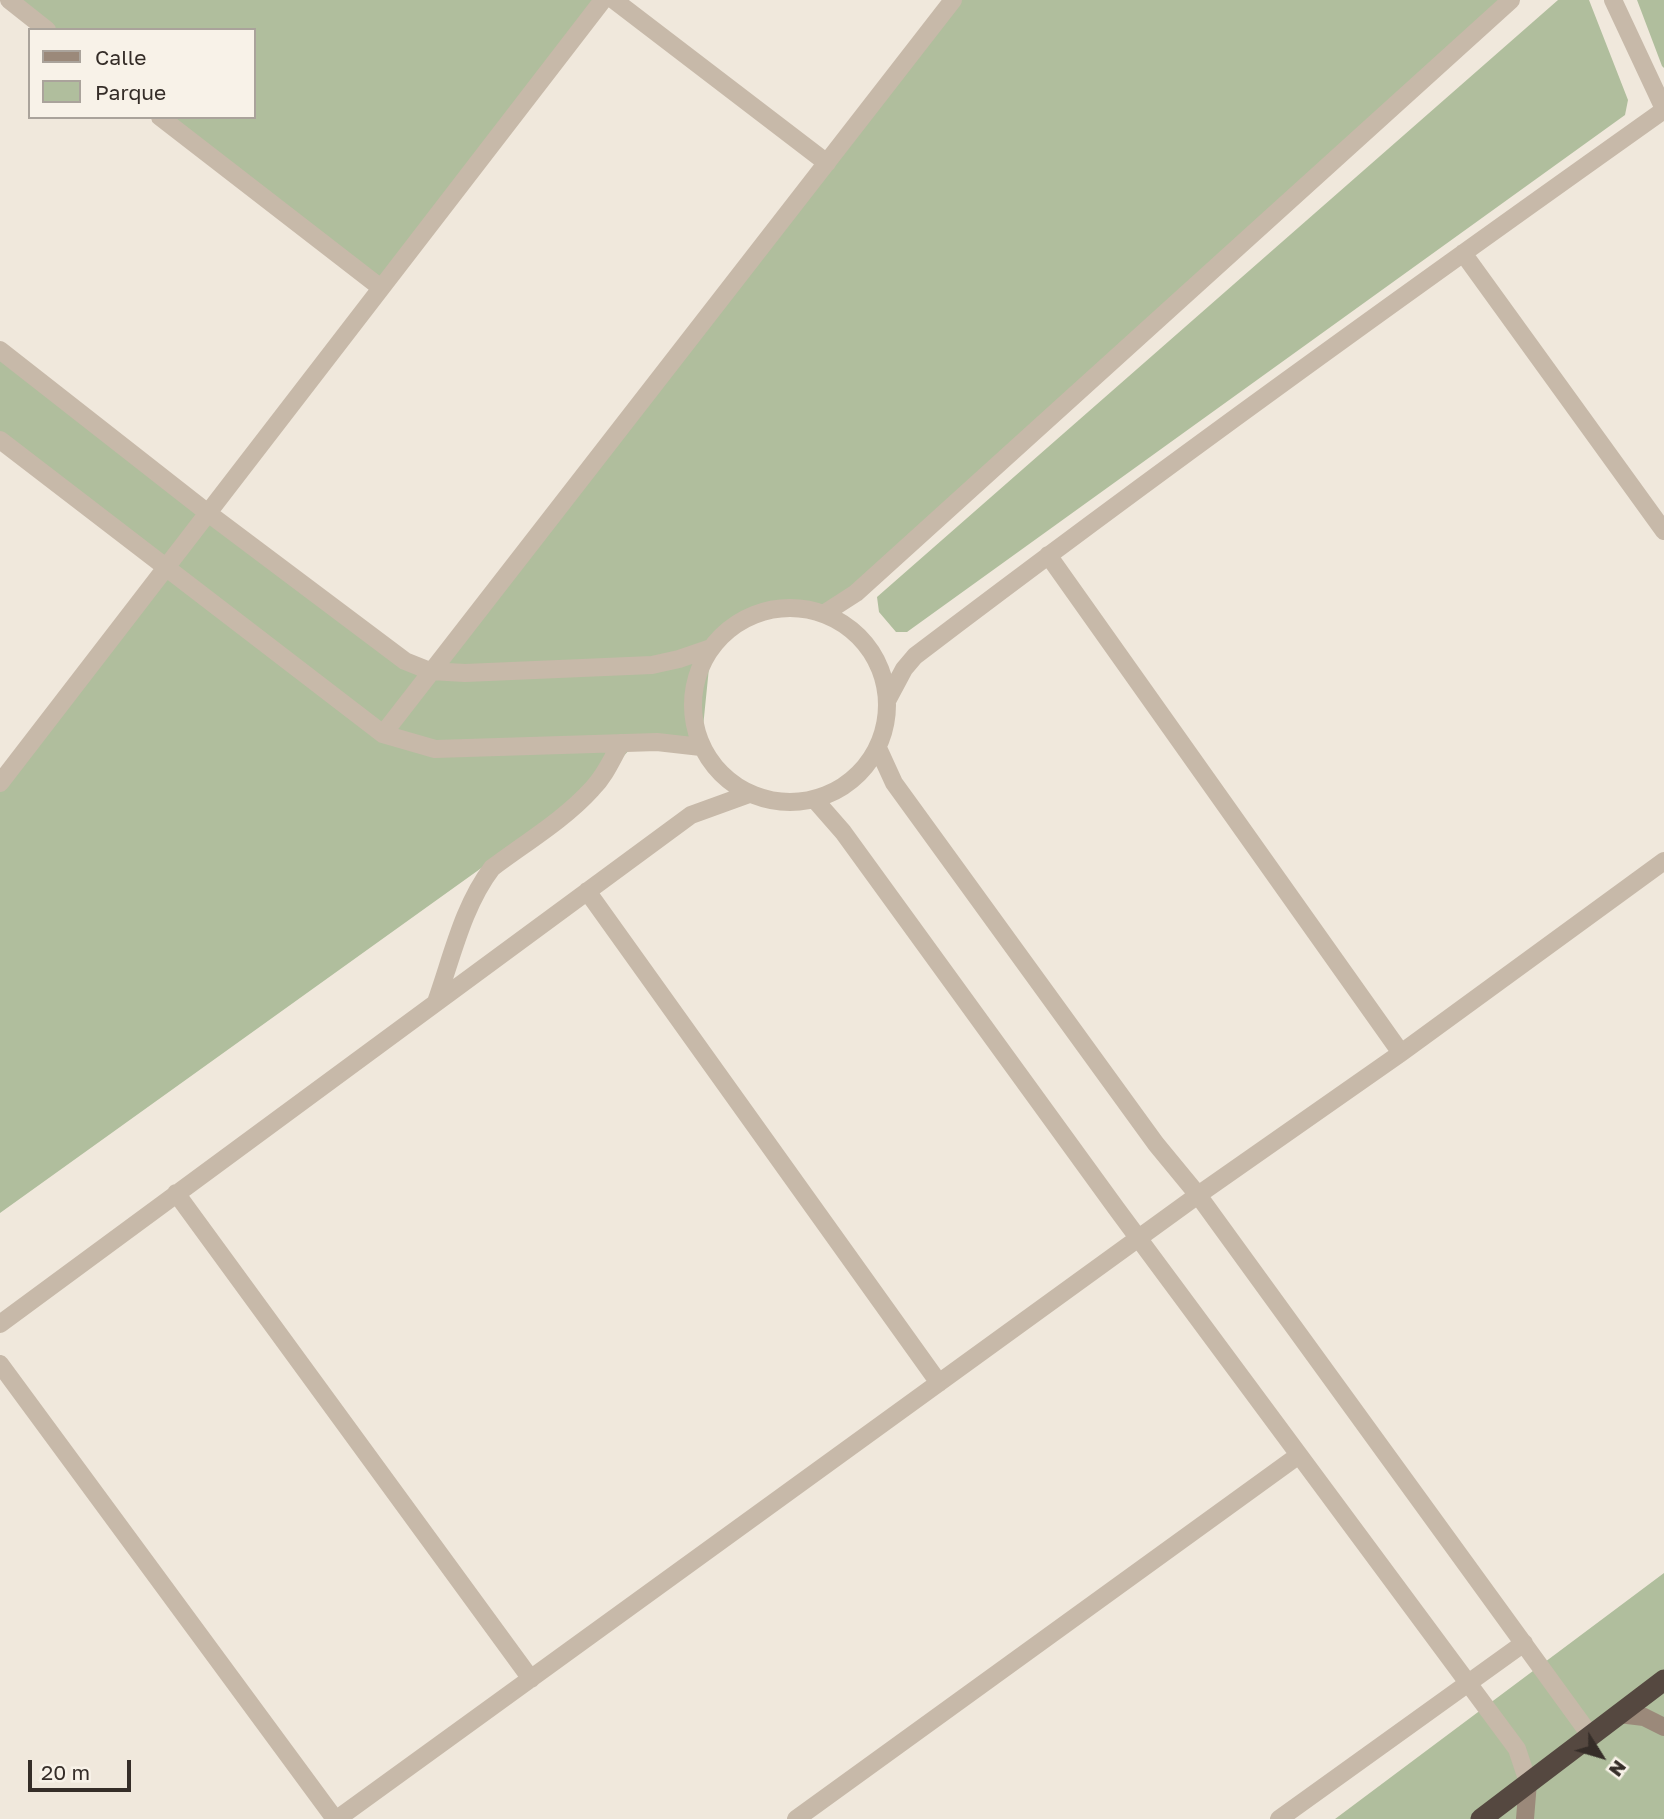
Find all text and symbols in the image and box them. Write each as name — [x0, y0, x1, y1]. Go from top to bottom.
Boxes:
legend — [28, 28, 256, 119]
text: Calle — [95, 44, 147, 70]
text: Parque — [95, 79, 166, 105]
north arrow — [1566, 1721, 1636, 1791]
scale bar — [32, 1745, 135, 1789]
text: N — [1605, 1756, 1632, 1782]
text: 20 m — [41, 1759, 90, 1785]

